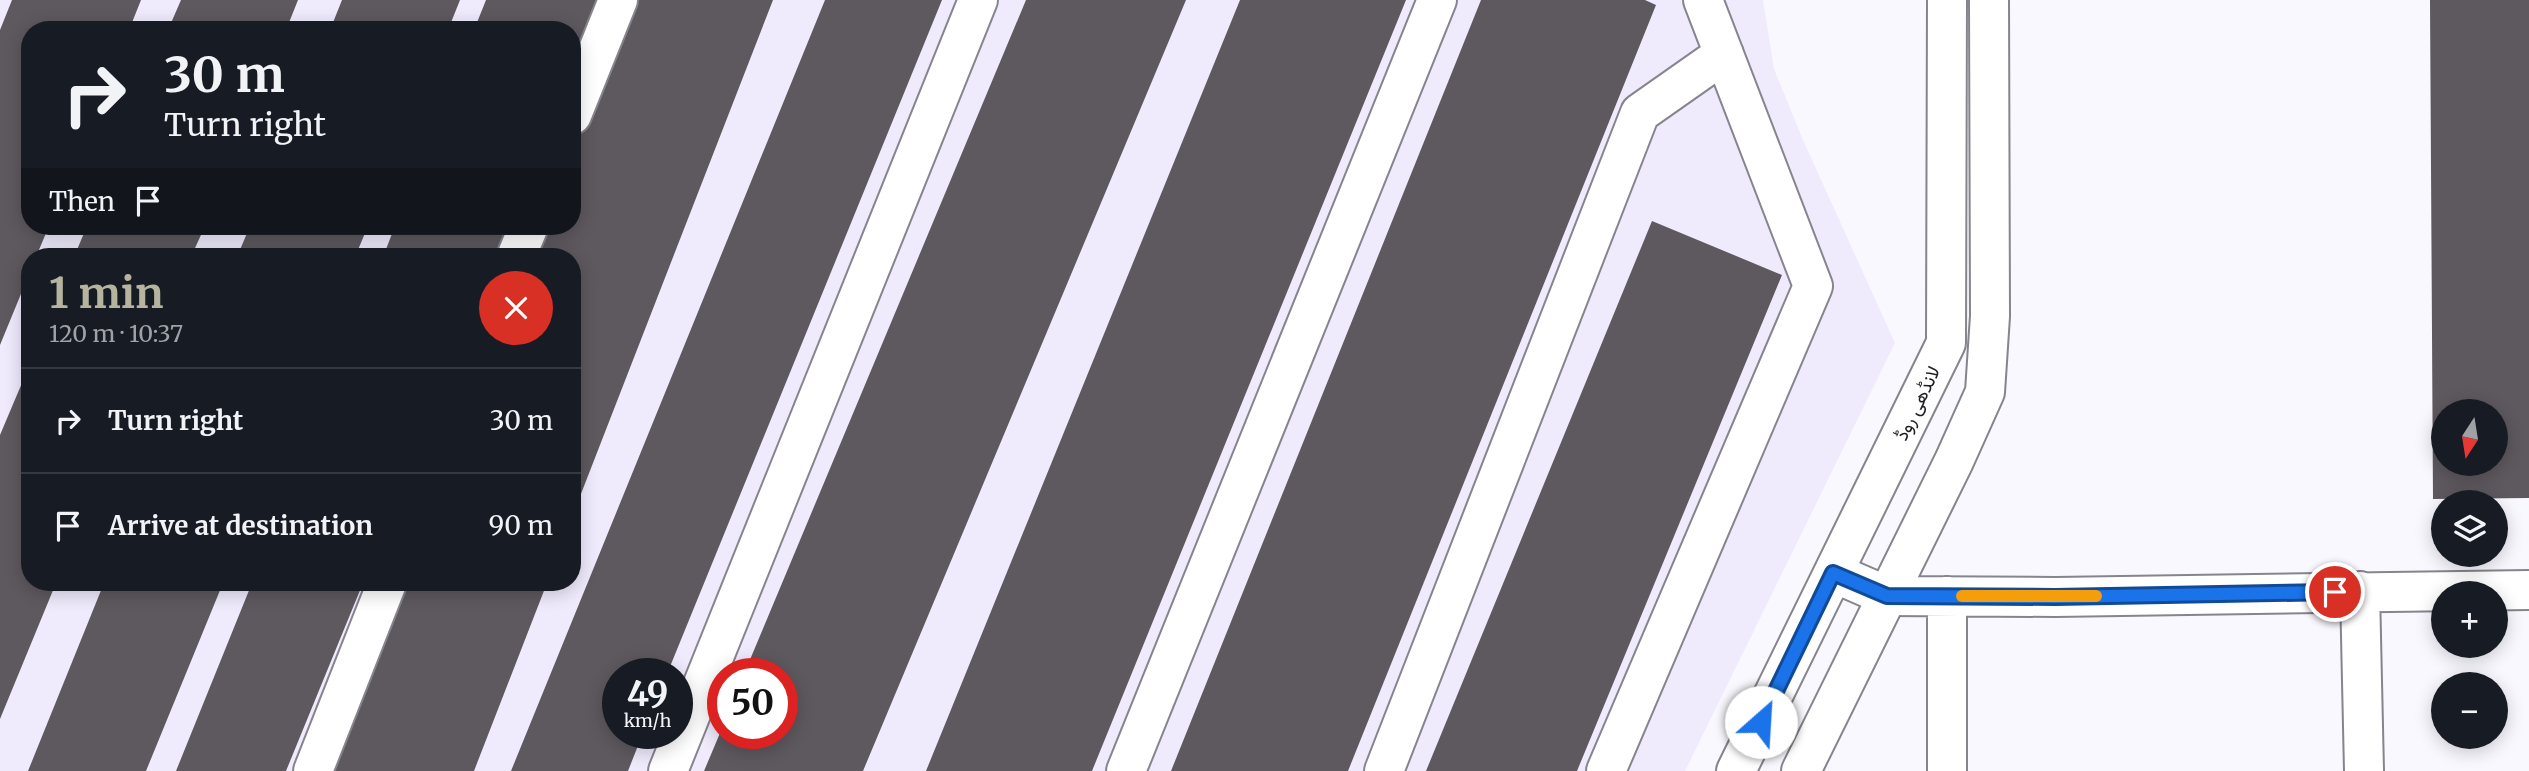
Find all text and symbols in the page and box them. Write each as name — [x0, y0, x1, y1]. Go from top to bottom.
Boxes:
text: 30 m — [164, 44, 285, 105]
icon: right — [49, 49, 140, 140]
text: Turn right — [164, 105, 326, 145]
icon: arrive — [129, 182, 167, 220]
text: Then — [49, 185, 115, 218]
text: 1 min — [49, 267, 163, 319]
button: close — [479, 271, 553, 345]
text: 120 m · 10:37 — [49, 319, 183, 348]
street label: لانڈھی روڈ — [1889, 362, 1945, 444]
north arrow — [2431, 399, 2508, 476]
map controls — [2431, 399, 2508, 749]
icon: right — [49, 402, 87, 440]
text: Turn right — [108, 404, 243, 437]
text: 30 m — [490, 404, 553, 437]
button: layers — [2431, 490, 2508, 567]
icon: arrive — [49, 507, 87, 545]
text: Arrive at destination — [108, 509, 373, 542]
text: 90 m — [489, 509, 553, 542]
pin — [2305, 562, 2365, 622]
icon: arrive — [2316, 573, 2354, 611]
button: + — [2431, 581, 2508, 658]
speed limit sign: 50 — [707, 658, 798, 749]
text: 49 — [627, 672, 668, 716]
button: − — [2431, 672, 2508, 749]
position arrow — [1724, 685, 1798, 759]
text: km/h — [624, 709, 671, 732]

